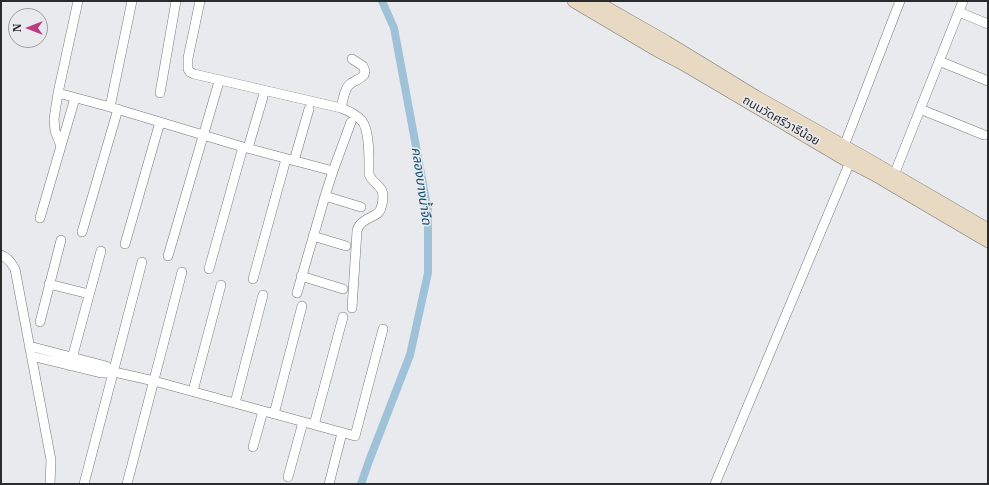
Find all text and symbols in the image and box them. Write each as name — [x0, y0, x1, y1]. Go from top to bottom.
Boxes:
north arrow — [8, 8, 48, 48]
text: N — [10, 24, 24, 32]
street label: ถนนวัดศรีวารีน้อย — [740, 93, 822, 149]
water label: คลองบางน้ำจืด — [408, 146, 434, 226]

